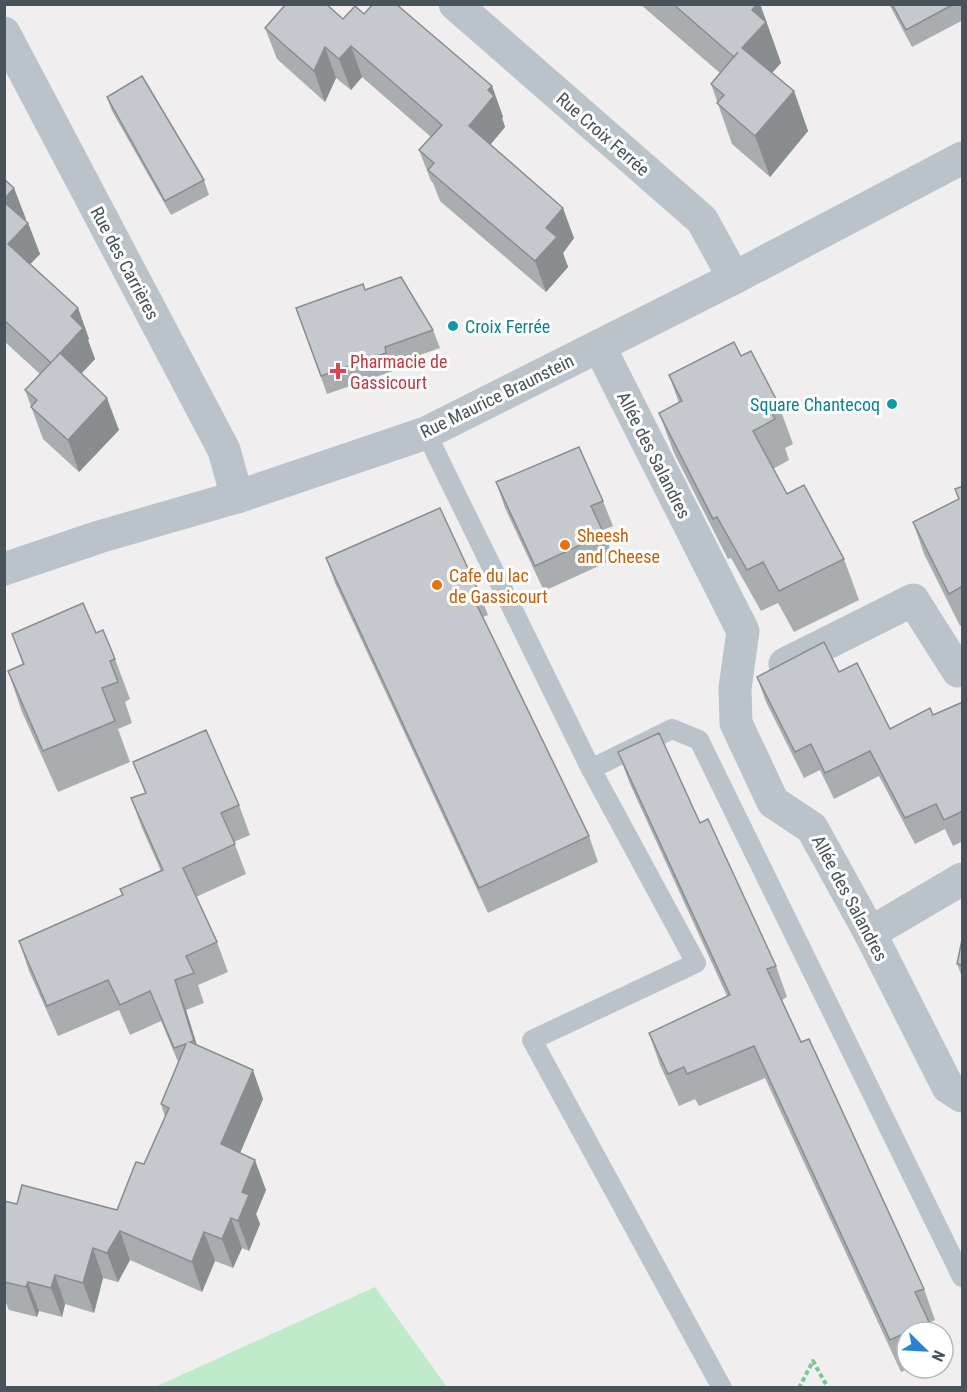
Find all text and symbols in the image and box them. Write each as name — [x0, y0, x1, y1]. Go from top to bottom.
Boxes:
street label: Rue Croix Ferrée — [552, 88, 654, 180]
street label: Rue des Carrières — [86, 203, 164, 323]
place label: Croix Ferrée — [465, 316, 550, 337]
marker: Croix Ferrée — [446, 319, 460, 333]
street label: Rue Maurice Braunstein — [417, 350, 577, 442]
place label: Pharmacie de Gassicourt — [350, 351, 447, 393]
marker: Pharmacie de Gassicourt — [331, 364, 345, 378]
street label: Allée des Salandres — [613, 388, 695, 522]
place label: Square Chantecoq — [750, 394, 880, 415]
marker: Square Chantecoq — [885, 397, 899, 411]
place label: Sheesh and Cheese — [577, 525, 660, 567]
marker: Sheesh and Cheese — [558, 538, 572, 552]
place label: Cafe du lac de Gassicourt — [449, 565, 548, 607]
marker: Cafe du lac de Gassicourt — [430, 578, 444, 592]
street label: Allée des Salandres — [808, 831, 892, 965]
north arrow — [895, 1320, 955, 1380]
text: N — [928, 1348, 949, 1364]

